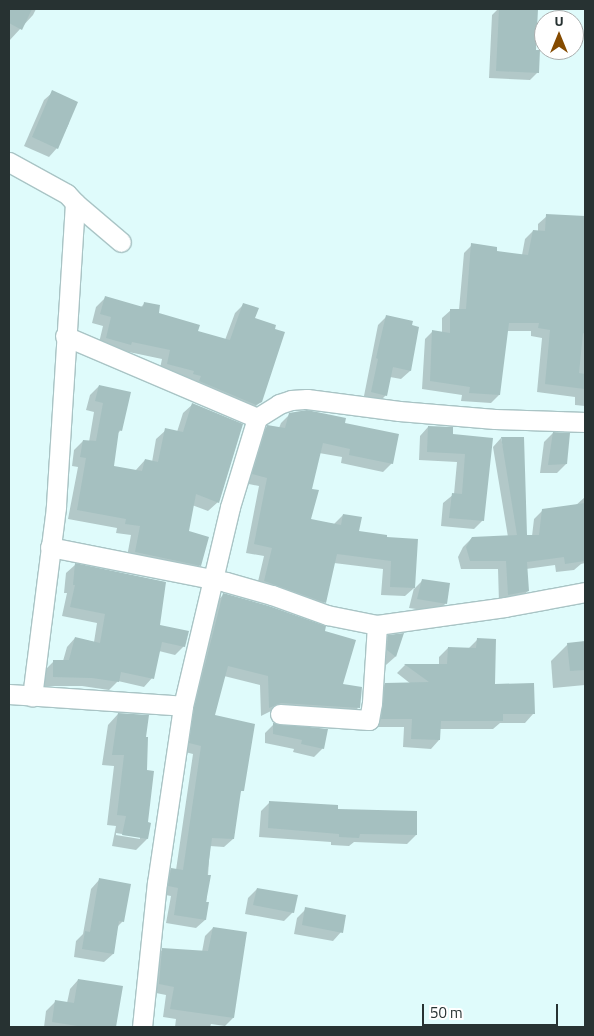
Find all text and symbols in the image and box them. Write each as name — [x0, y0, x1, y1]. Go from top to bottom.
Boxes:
north arrow — [534, 10, 584, 60]
text: U — [554, 10, 564, 31]
scale bar — [424, 994, 560, 1026]
text: 50 m — [430, 1001, 463, 1024]

